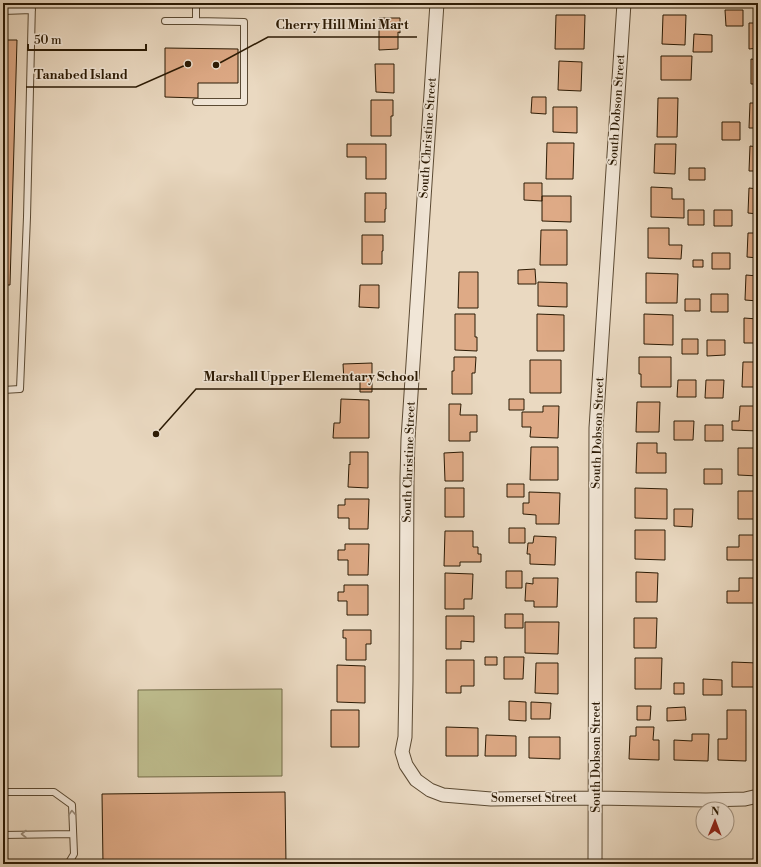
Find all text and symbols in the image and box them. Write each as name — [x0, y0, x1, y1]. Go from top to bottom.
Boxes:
callout: Cherry Hill Mini Mart — [268, 12, 417, 37]
text: Cherry Hill Mini Mart — [275, 17, 409, 33]
scale bar — [28, 26, 146, 52]
text: 50 m — [34, 33, 62, 48]
street label: South Dobson Street — [606, 53, 628, 166]
callout: Tanabed Island — [26, 62, 136, 87]
text: Tanabed Island — [34, 67, 128, 83]
street label: South Christine Street — [416, 76, 440, 199]
callout: Marshall Upper Elementary School — [196, 364, 427, 389]
text: Marshall Upper Elementary School — [203, 369, 419, 385]
street label: South Dobson Street — [589, 376, 607, 489]
street label: South Christine Street — [399, 400, 419, 523]
street label: South Dobson Street — [589, 700, 604, 813]
street label: Somerset Street — [491, 791, 578, 806]
north arrow — [695, 801, 735, 841]
text: N — [711, 805, 720, 819]
one-way arrow — [68, 810, 76, 816]
one-way arrow — [21, 830, 27, 838]

